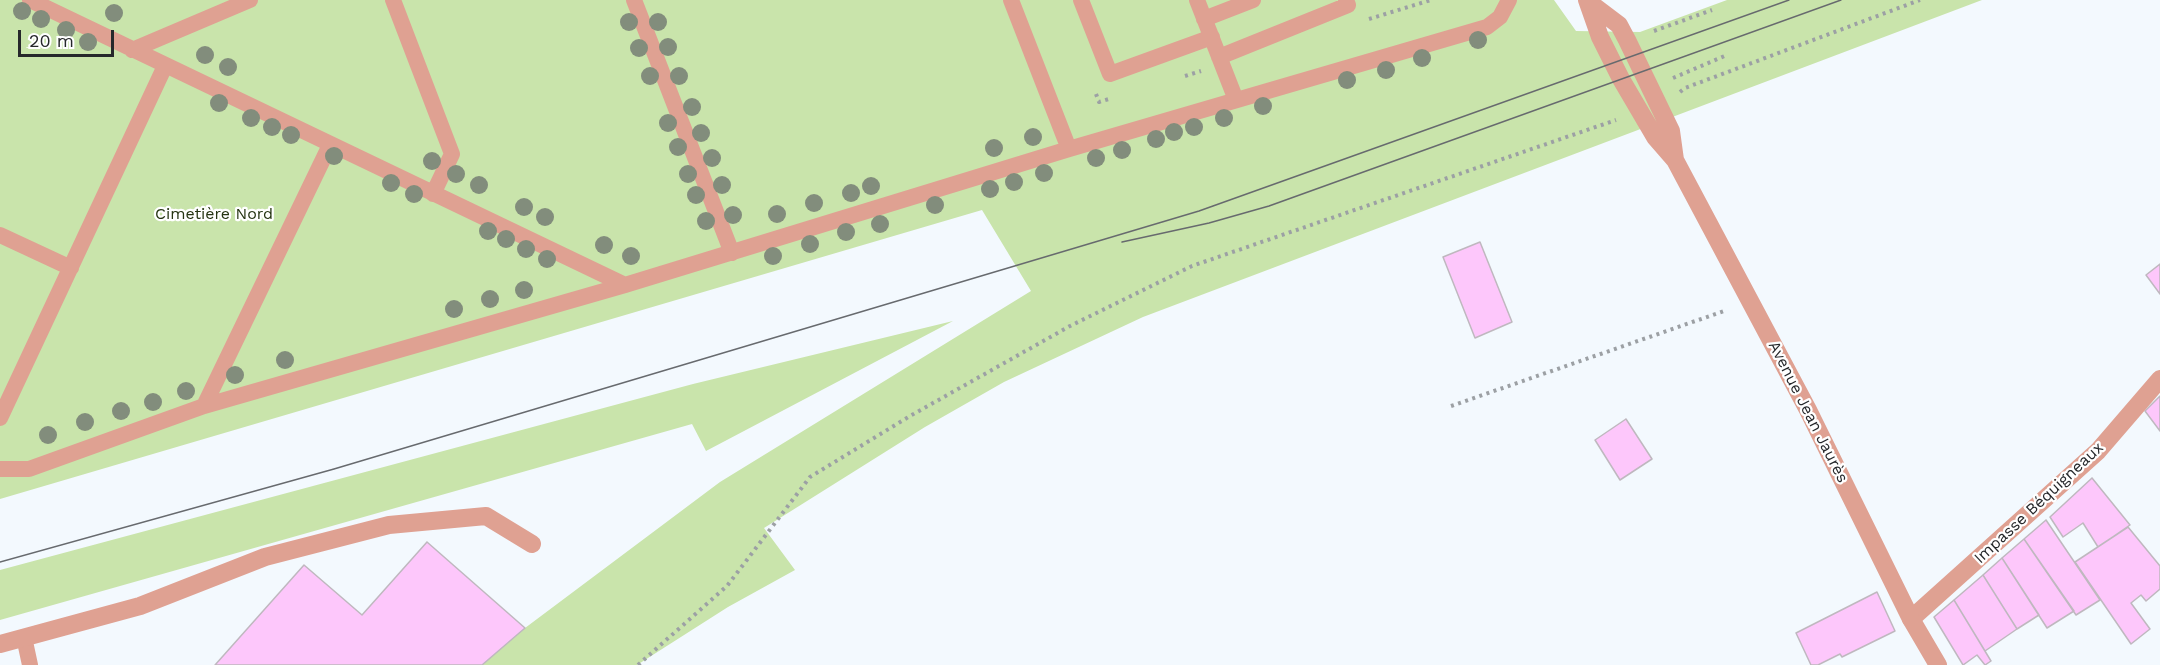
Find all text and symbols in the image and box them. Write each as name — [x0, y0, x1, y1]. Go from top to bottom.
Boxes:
scale bar — [21, 18, 117, 56]
text: 20 m — [29, 30, 74, 51]
park label: Cimetière Nord — [155, 204, 273, 224]
street label: Avenue Jean Jaurès — [1764, 338, 1852, 486]
street label: Impasse Béquigneaux — [1970, 438, 2108, 568]

